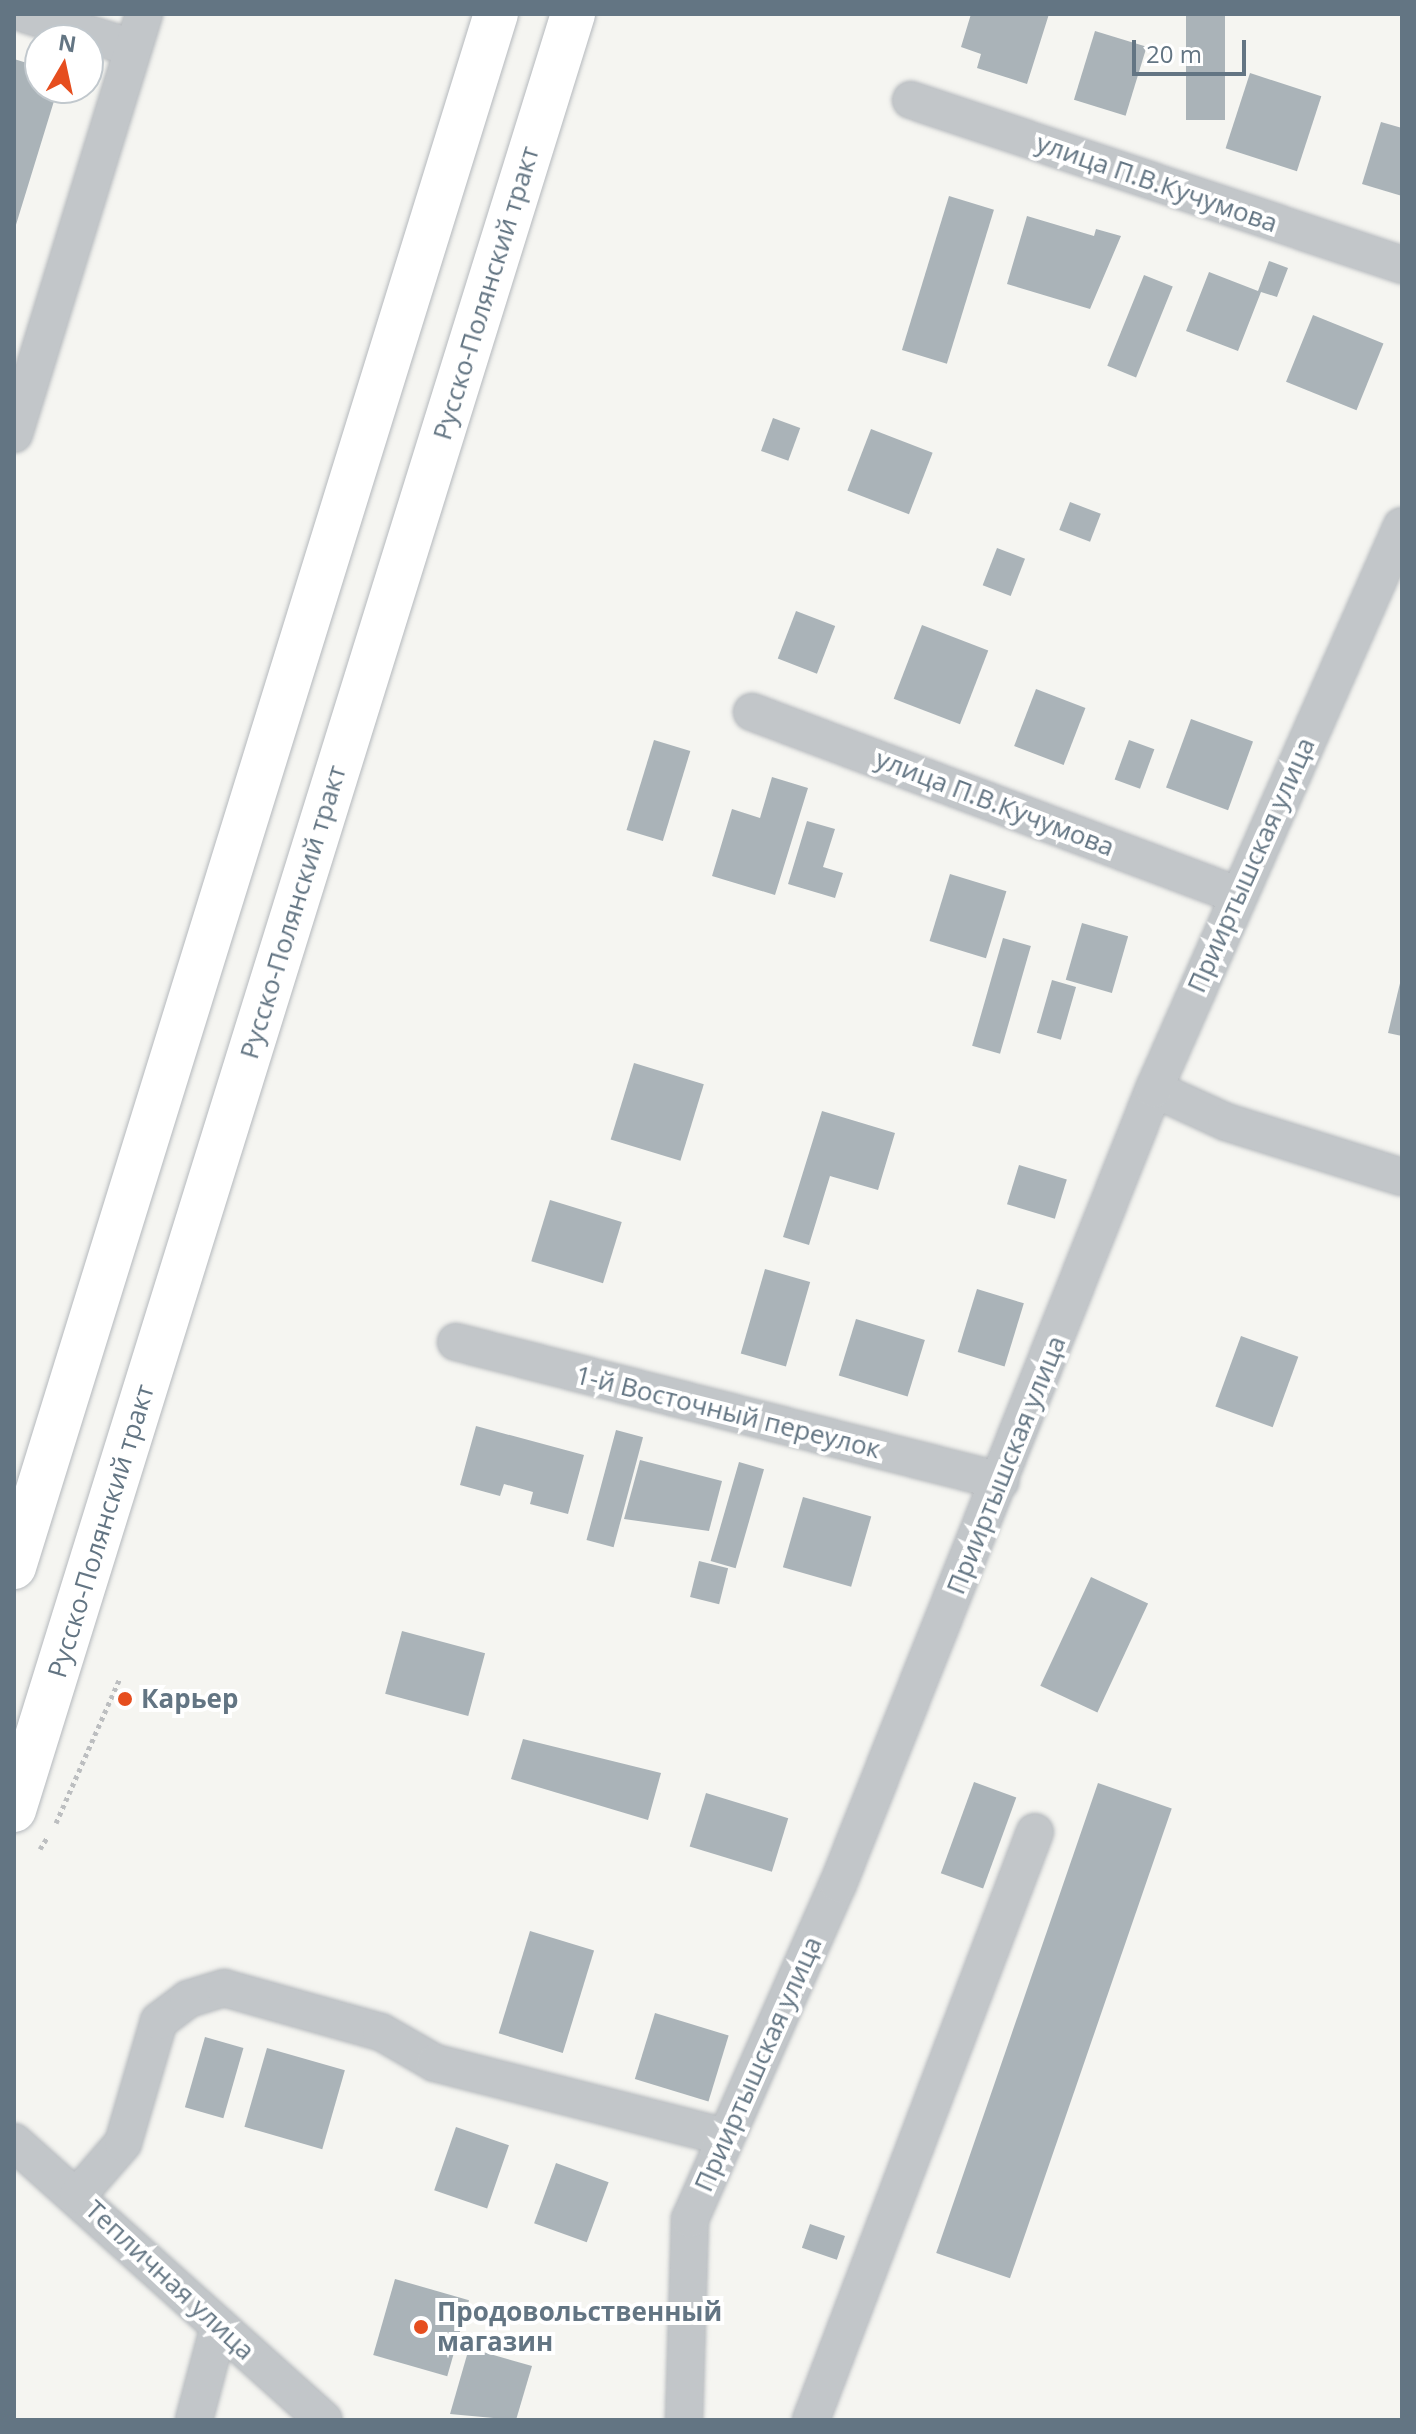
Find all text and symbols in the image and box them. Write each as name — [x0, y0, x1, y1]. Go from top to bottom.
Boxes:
north arrow — [24, 24, 104, 104]
scale bar — [1136, 24, 1250, 74]
text: N — [56, 26, 79, 58]
text: 20 m — [1146, 37, 1202, 70]
street label: улица П.В.Кучумова — [1032, 127, 1282, 239]
street label: Русско-Полянский тракт — [426, 142, 546, 444]
street label: Прииртышская улица — [1181, 733, 1321, 997]
street label: улица П.В.Кучумова — [871, 743, 1119, 863]
street label: Русско-Полянский тракт — [233, 761, 353, 1063]
street label: Прииртышская улица — [940, 1331, 1072, 1599]
street label: 1-й Восточный переулок — [572, 1359, 884, 1465]
street label: Русско-Полянский тракт — [41, 1380, 161, 1682]
place label: Карьер — [141, 1683, 238, 1715]
marker: Карьер — [116, 1690, 134, 1708]
street label: Прииртышская улица — [688, 1932, 828, 2196]
street label: Тепличная улица — [79, 2194, 261, 2366]
place label: Продовольственный магазин — [437, 2296, 722, 2358]
marker: Продовольственный магазин — [412, 2318, 430, 2336]

